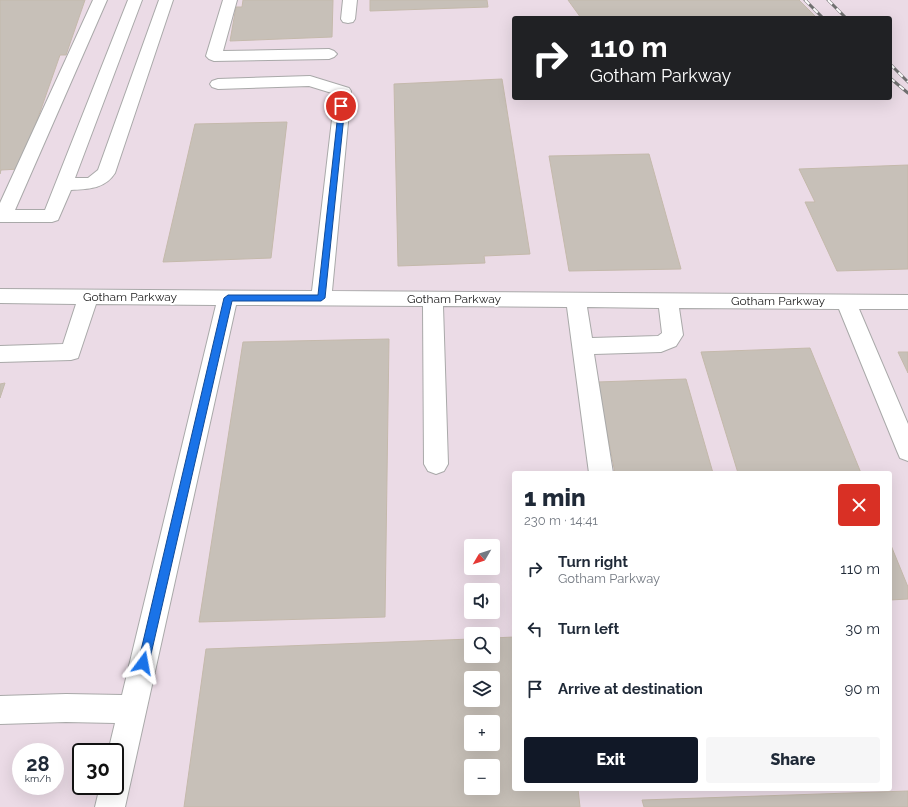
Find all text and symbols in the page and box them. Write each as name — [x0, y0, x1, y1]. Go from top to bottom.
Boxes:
text: 110 m — [590, 31, 668, 64]
icon: right — [524, 32, 576, 84]
text: Gotham Parkway — [590, 65, 731, 86]
pin — [324, 89, 358, 123]
icon: arrive — [330, 95, 352, 117]
street label: Gotham Parkway — [83, 290, 178, 304]
street label: Gotham Parkway — [407, 292, 502, 306]
street label: Gotham Parkway — [731, 294, 826, 308]
text: 1 min — [524, 483, 586, 512]
button: close — [838, 484, 880, 526]
text: 230 m · 14:41 — [524, 513, 598, 528]
north arrow — [464, 539, 500, 575]
map controls — [464, 539, 500, 795]
text: Turn right — [558, 553, 628, 571]
icon: right — [524, 558, 546, 580]
text: 110 m — [840, 560, 880, 578]
text: Gotham Parkway — [558, 571, 660, 586]
button: sound — [464, 583, 500, 619]
icon: left — [524, 618, 546, 640]
text: Turn left — [558, 620, 619, 638]
text: 30 m — [845, 620, 880, 638]
button: search — [464, 627, 500, 663]
position arrow — [122, 642, 164, 684]
button: layers — [464, 671, 500, 707]
icon: arrive — [524, 678, 546, 700]
text: Arrive at destination — [558, 680, 703, 698]
text: 90 m — [844, 680, 880, 698]
button: + — [464, 715, 500, 751]
button: Exit — [524, 737, 698, 783]
button: Share — [706, 737, 880, 783]
speed limit sign: 30 — [72, 743, 124, 795]
text: 28 — [26, 752, 50, 776]
button: − — [464, 759, 500, 795]
text: km/h — [25, 773, 51, 784]

